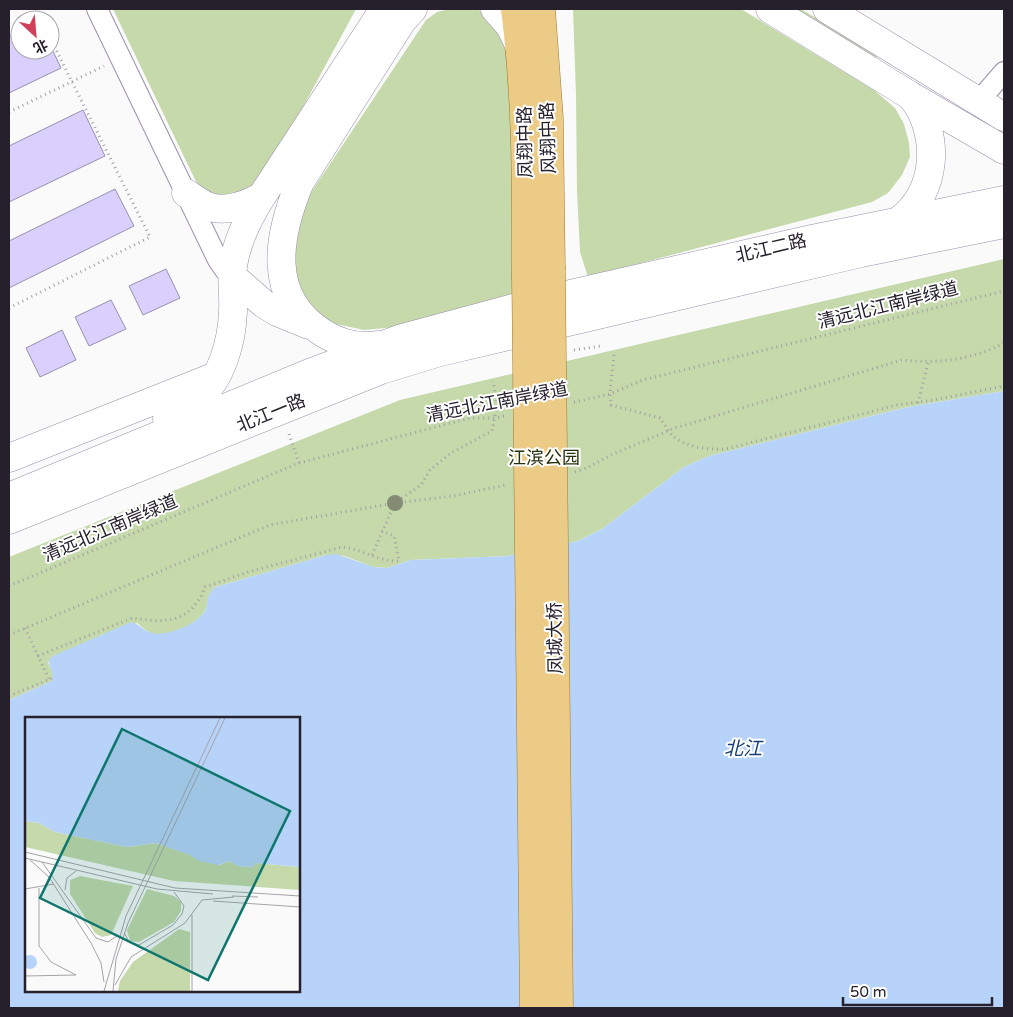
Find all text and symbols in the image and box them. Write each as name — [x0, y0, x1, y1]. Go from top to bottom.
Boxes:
north arrow — [10, 10, 60, 60]
text: 北 — [30, 36, 50, 57]
street label: 风翔中路 — [536, 102, 560, 174]
street label: 凤翔中路 — [513, 106, 537, 178]
street label: 北江二路 — [733, 229, 809, 267]
street label: 清远北江南岸绿道 — [815, 277, 961, 333]
street label: 清远北江南岸绿道 — [424, 377, 570, 427]
street label: 北江一路 — [234, 389, 308, 437]
park label: 江滨公园 — [508, 447, 580, 469]
street label: 清远北江南岸绿道 — [39, 490, 181, 566]
street label: 凤城大桥 — [543, 602, 567, 674]
inset map — [25, 717, 300, 992]
water label: 北江 — [724, 738, 764, 760]
scale bar — [843, 974, 992, 1006]
text: 50 m — [850, 983, 887, 1001]

